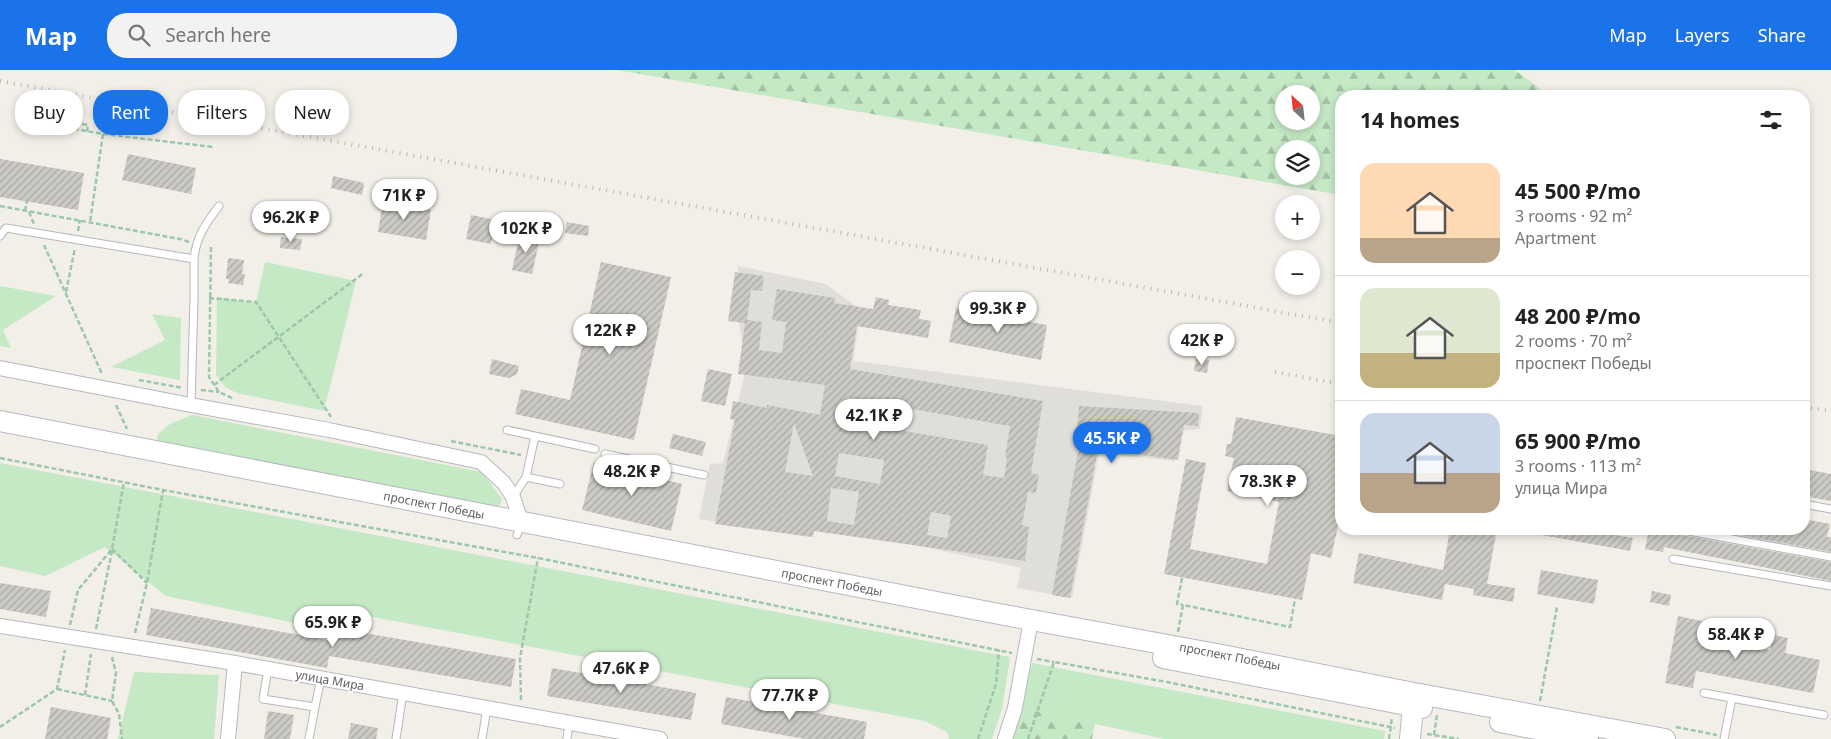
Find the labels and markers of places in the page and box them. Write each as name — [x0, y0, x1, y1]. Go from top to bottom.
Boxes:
pin: 71K ₽ — [369, 178, 439, 221]
pin: 96.2K ₽ — [245, 200, 337, 243]
pin: 102K ₽ — [485, 212, 567, 254]
pin: 99.3K ₽ — [952, 292, 1044, 334]
pin: 122K ₽ — [569, 314, 651, 356]
pin: 42K ₽ — [1167, 324, 1237, 366]
pin: 42.1K ₽ — [828, 398, 920, 441]
pin: 45.5K ₽ — [1066, 422, 1158, 464]
pin: 48.2K ₽ — [586, 454, 678, 497]
pin: 78.3K ₽ — [1222, 464, 1314, 507]
pin: 65.9K ₽ — [287, 606, 379, 648]
pin: 58.4K ₽ — [1690, 618, 1782, 660]
pin: 47.6K ₽ — [575, 652, 667, 694]
pin: 77.7K ₽ — [744, 678, 836, 721]

